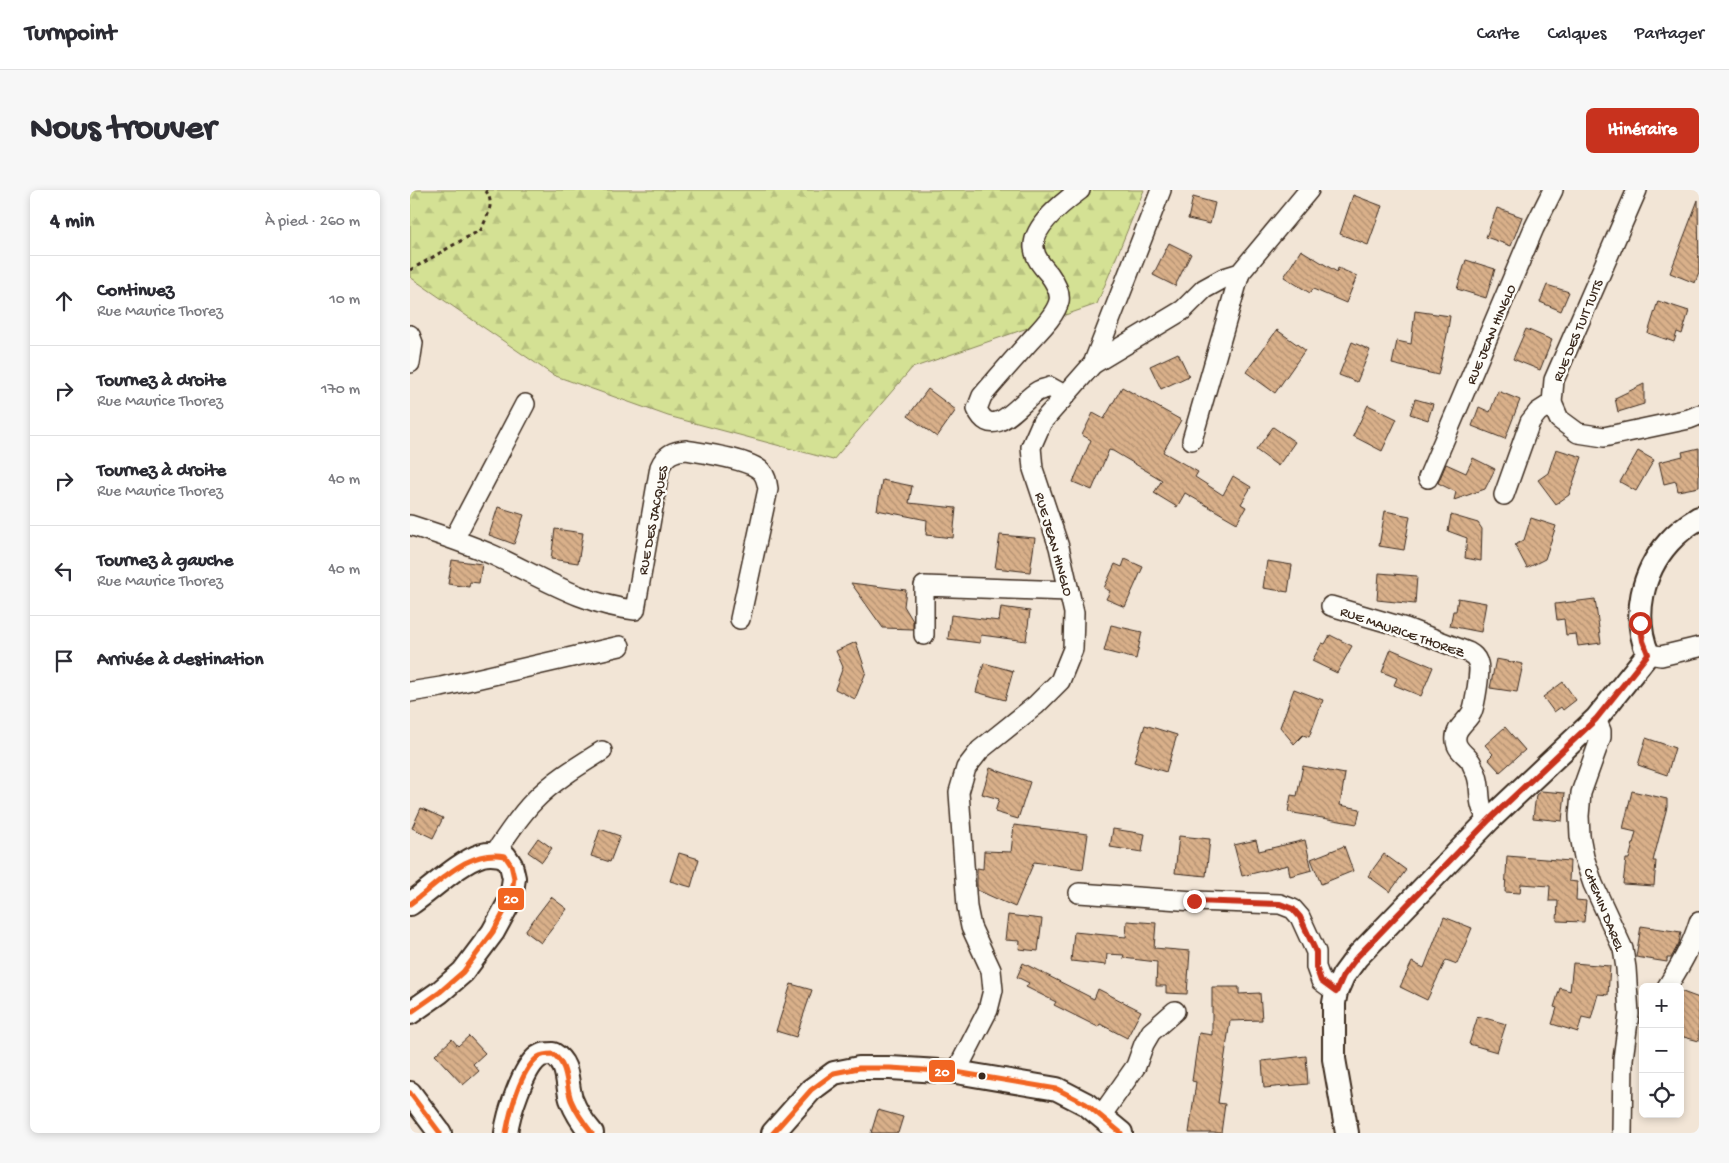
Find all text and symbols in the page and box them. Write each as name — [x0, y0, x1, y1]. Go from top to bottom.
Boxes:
text: Turnpoint — [25, 20, 116, 49]
text: Carte — [1477, 24, 1520, 45]
text: Calques — [1548, 24, 1606, 45]
text: Partager — [1634, 24, 1704, 45]
button: Itinéraire — [1586, 108, 1699, 153]
text: Nous trouver — [30, 110, 216, 151]
text: 4 min — [50, 210, 94, 235]
text: À pied · 260 m — [265, 213, 360, 232]
street label: RUE DES TUIT TUITS — [1550, 277, 1609, 385]
text: Continuez — [97, 280, 174, 303]
street label: RUE JEAN HINGLO — [1464, 282, 1521, 388]
icon: ahead — [50, 287, 78, 315]
text: 10 m — [329, 291, 360, 310]
text: Rue Maurice Thorez — [97, 303, 223, 322]
text: Tournez à droite — [97, 370, 226, 393]
icon: right — [50, 377, 78, 405]
text: 170 m — [321, 381, 360, 400]
text: Rue Maurice Thorez — [97, 393, 223, 412]
text: Tournez à droite — [97, 460, 226, 483]
street label: RUE DES JACQUES — [636, 464, 673, 577]
icon: right — [50, 467, 78, 495]
text: 40 m — [328, 471, 360, 490]
text: Rue Maurice Thorez — [97, 483, 223, 502]
street label: RUE JEAN HINGLO — [1030, 491, 1076, 599]
text: Tournez à gauche — [97, 550, 233, 573]
icon: left — [50, 557, 78, 585]
text: 40 m — [328, 561, 360, 580]
text: Rue Maurice Thorez — [97, 573, 223, 592]
street label: RUE MAURICE THOREZ — [1338, 604, 1468, 663]
route start — [1629, 612, 1652, 635]
icon: arrive — [50, 647, 78, 675]
text: Arrivée à destination — [97, 649, 263, 672]
street label: CHEMIN DAREL — [1578, 866, 1627, 955]
line badge: 20 — [497, 887, 525, 911]
route end — [1183, 890, 1206, 913]
text: 20 — [504, 892, 518, 909]
map controls — [1639, 983, 1684, 1118]
button: + — [1639, 983, 1684, 1028]
button: − — [1639, 1028, 1684, 1073]
line badge: 20 — [928, 1059, 956, 1083]
text: 20 — [935, 1065, 949, 1082]
unlabelled marker — [977, 1071, 987, 1081]
button: locate — [1639, 1073, 1684, 1118]

